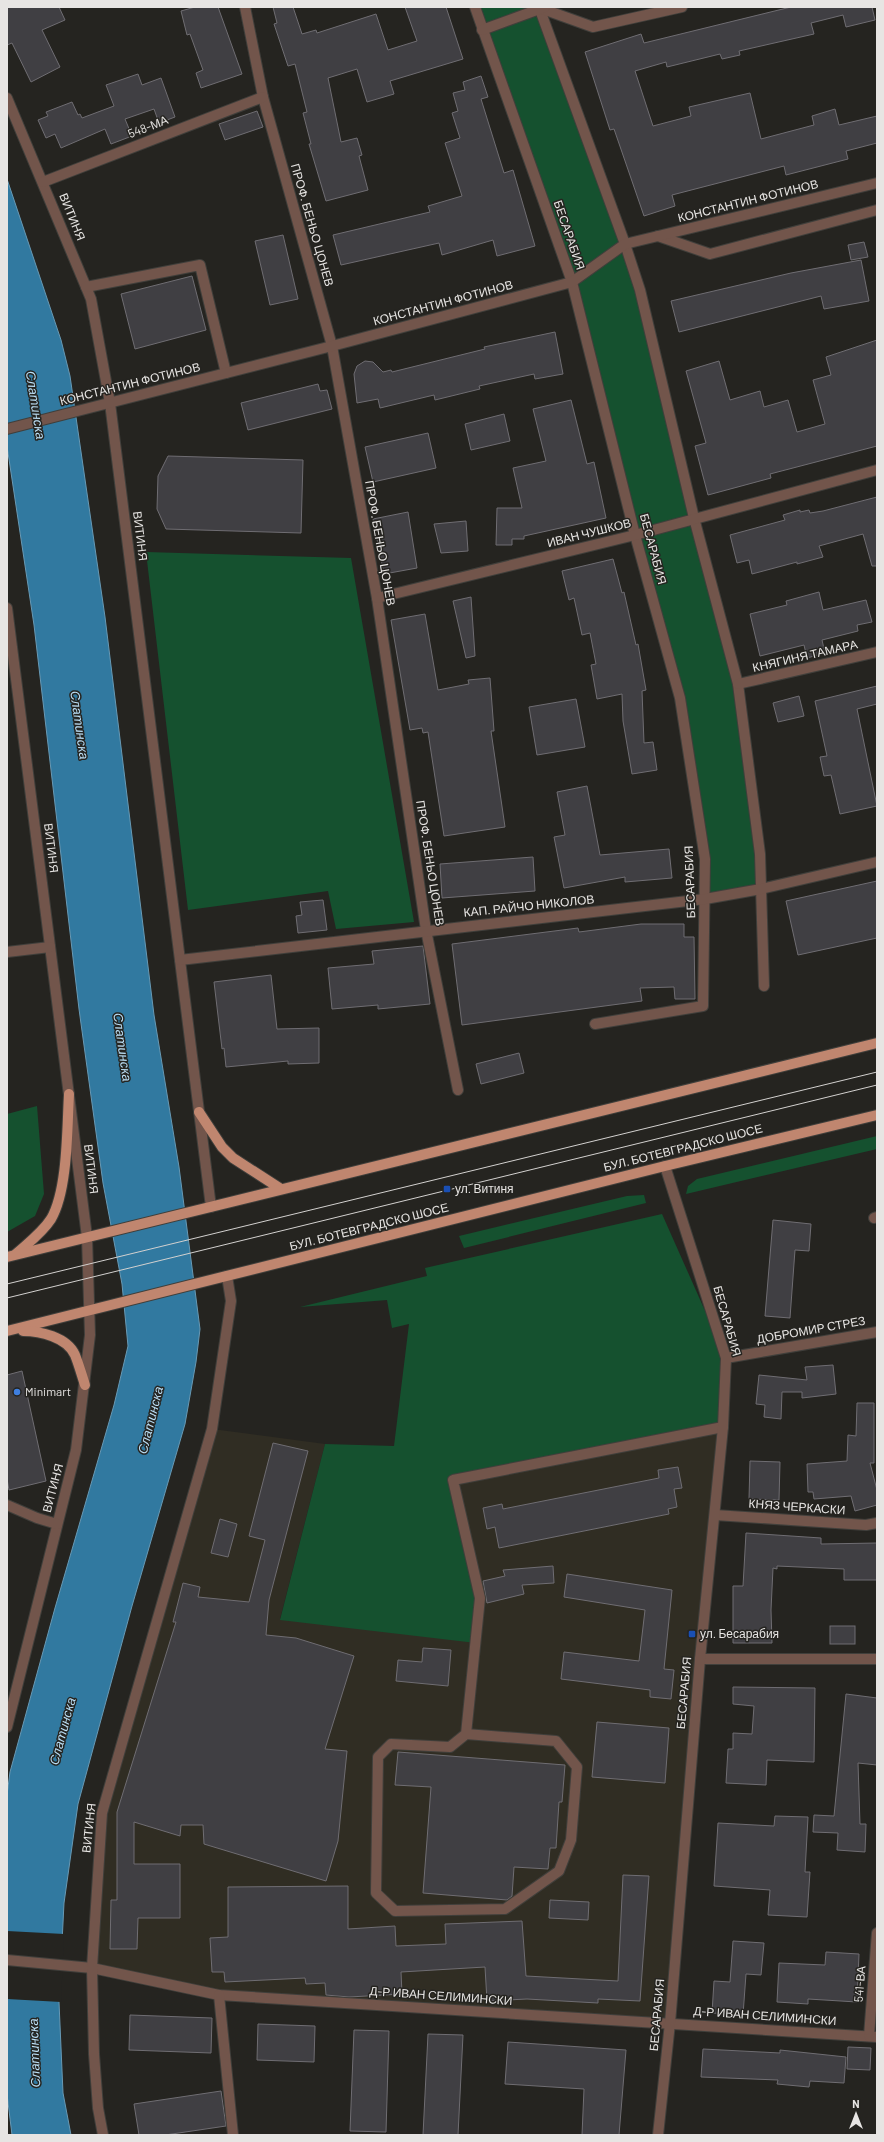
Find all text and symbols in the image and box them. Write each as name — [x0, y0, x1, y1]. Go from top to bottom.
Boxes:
street label: 548-МА — [126, 112, 170, 140]
street label: ПРОФ. БЕНЬО ЦОНЕВ — [288, 162, 337, 288]
street label: КОНСТАНТИН ФОТИНОВ — [676, 176, 819, 224]
street label: ВИТИНЯ — [57, 191, 89, 242]
street label: БЕСАРАБИЯ — [551, 198, 588, 271]
street label: КОНСТАНТИН ФОТИНОВ — [371, 277, 514, 327]
street label: КОНСТАНТИН ФОТИНОВ — [58, 359, 201, 407]
water label: Слатинска — [23, 370, 49, 440]
street label: ПРОФ. БЕНЬО ЦОНЕВ — [362, 479, 399, 607]
street label: ВИТИНЯ — [131, 510, 151, 562]
street label: БЕСАРАБИЯ — [638, 512, 670, 586]
street label: ИВАН ЧУШКОВ — [545, 515, 632, 549]
street label: КНЯГИНЯ ТАМАРА — [751, 636, 859, 674]
water label: Слатинска — [67, 690, 93, 760]
street label: ПРОФ. БЕНЬО ЦОНЕВ — [413, 799, 448, 927]
street label: ВИТИНЯ — [42, 822, 62, 874]
street label: БЕСАРАБИЯ — [681, 845, 697, 919]
street label: КАП. РАЙЧО НИКОЛОВ — [463, 891, 595, 919]
water label: Слатинска — [110, 1012, 136, 1082]
street label: БУЛ. БОТЕВГРАДСКО ШОСЕ — [602, 1120, 764, 1175]
street label: ВИТИНЯ — [82, 1143, 102, 1195]
place label: ул. Витиня — [455, 1181, 514, 1196]
marker: ул. Витиня — [442, 1184, 452, 1194]
street label: БУЛ. БОТЕВГРАДСКО ШОСЕ — [288, 1199, 450, 1254]
street label: БЕСАРАБИЯ — [711, 1284, 745, 1358]
street label: ДОБРОМИР СТРЕЗ — [755, 1313, 866, 1346]
place label: Minimart — [25, 1384, 71, 1398]
water label: Слатинска — [134, 1385, 166, 1455]
marker: Minimart — [12, 1387, 22, 1397]
street label: ВИТИНЯ — [39, 1462, 65, 1514]
street label: КНЯЗ ЧЕРКАСКИ — [748, 1496, 846, 1516]
place label: ул. Бесарабия — [700, 1626, 779, 1641]
marker: ул. Бесарабия — [687, 1629, 697, 1639]
street label: БЕСАРАБИЯ — [673, 1656, 693, 1730]
water label: Слатинска — [45, 1696, 79, 1766]
street label: ВИТИНЯ — [78, 1802, 98, 1853]
street label: 541-ВА — [850, 1965, 868, 2003]
street label: БЕСАРАБИЯ — [646, 1978, 666, 2052]
street label: Д-Р ИВАН СЕЛИМИНСКИ — [369, 1983, 513, 2008]
street label: Д-Р ИВАН СЕЛИМИНСКИ — [693, 2003, 837, 2028]
water label: Слатинска — [25, 2018, 43, 2088]
north arrow — [836, 2094, 876, 2134]
text: N — [852, 2097, 860, 2110]

